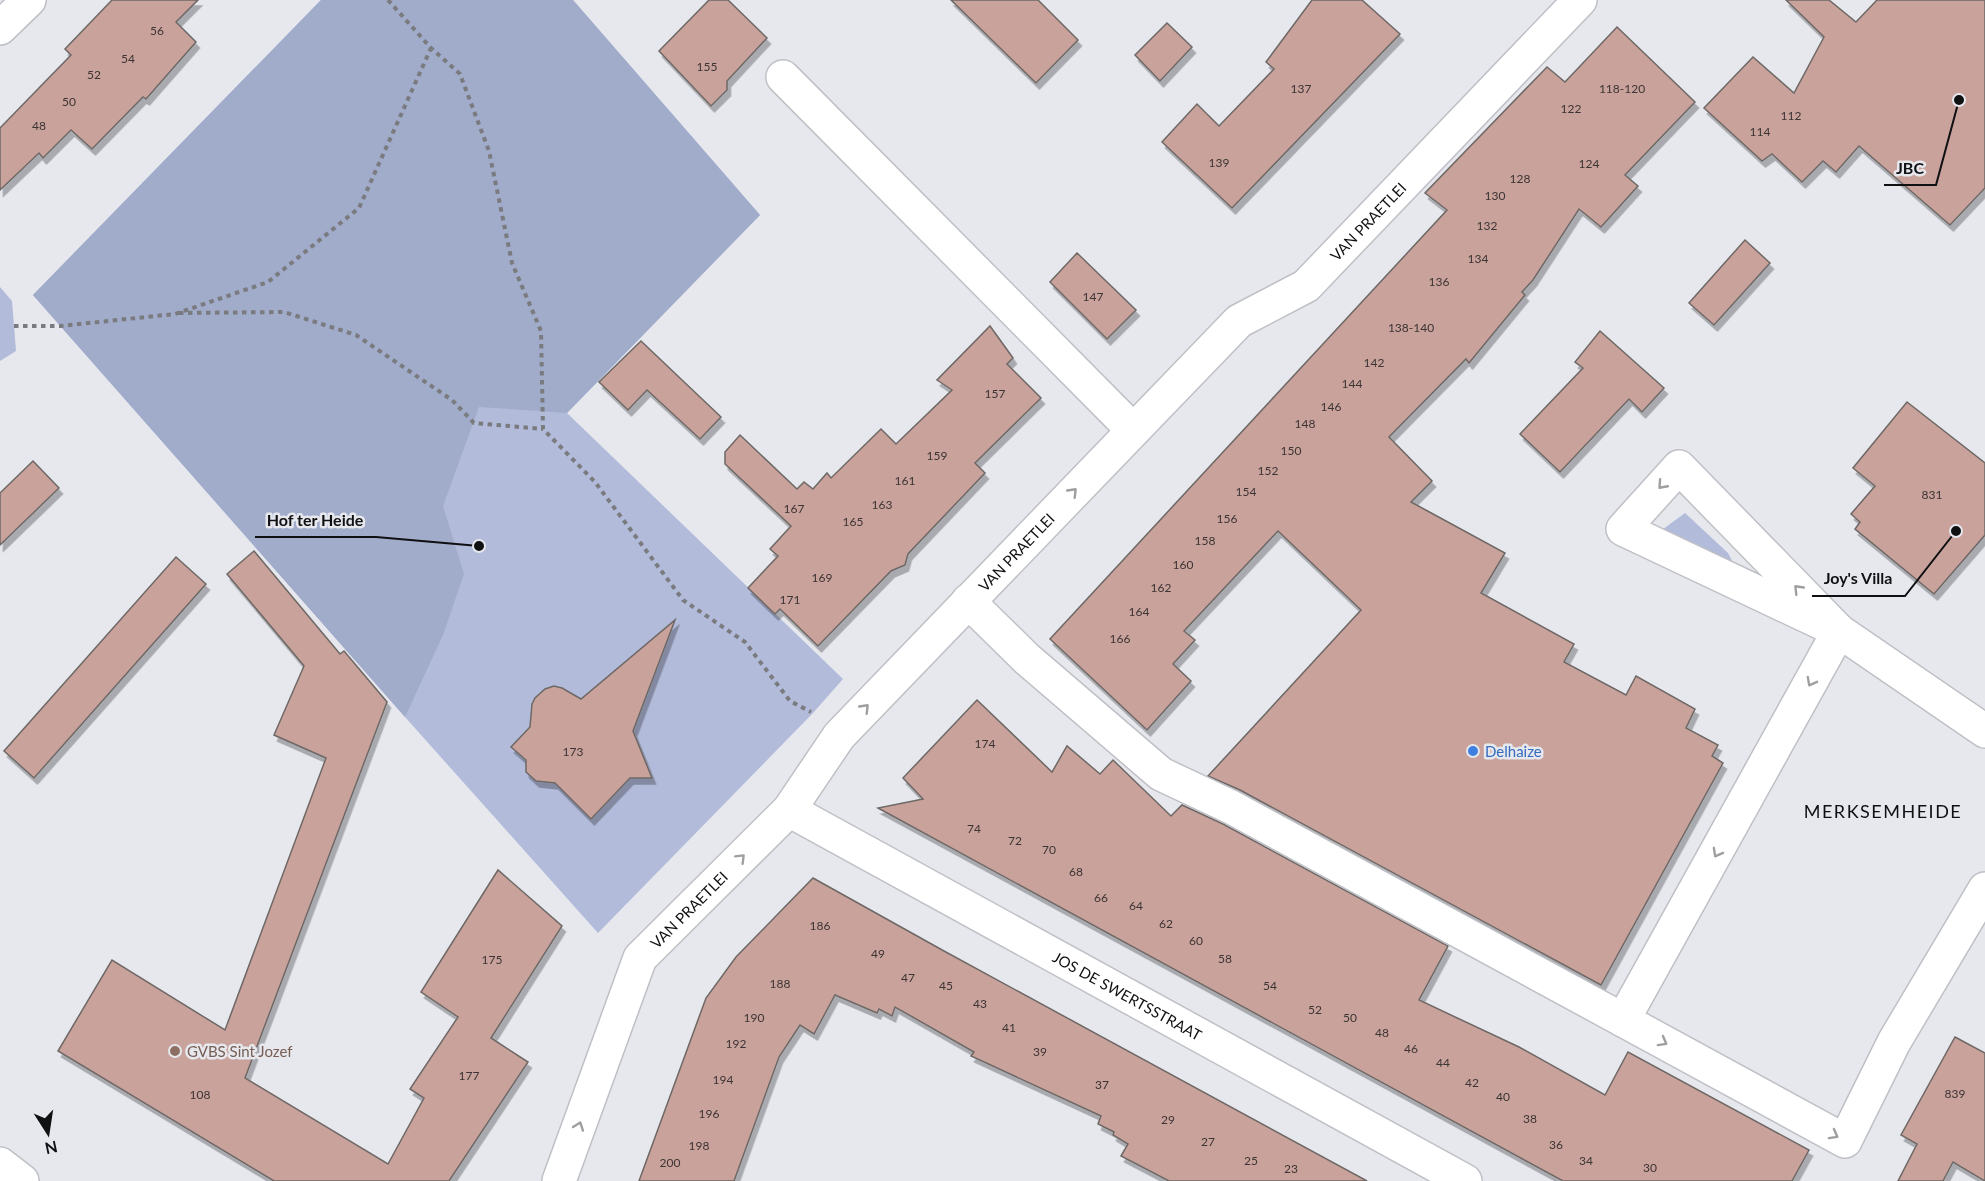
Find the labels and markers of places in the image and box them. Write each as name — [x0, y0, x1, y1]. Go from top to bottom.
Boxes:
callout: JBC — [1884, 151, 1936, 185]
callout: Hof ter Heide — [255, 503, 376, 537]
callout: Joy's Villa — [1812, 562, 1905, 596]
place label: Delhaize — [1485, 742, 1542, 760]
marker: Delhaize — [1466, 744, 1480, 758]
place label: GVBS Sint Jozef — [187, 1042, 293, 1060]
marker: GVBS Sint Jozef — [168, 1044, 182, 1058]

